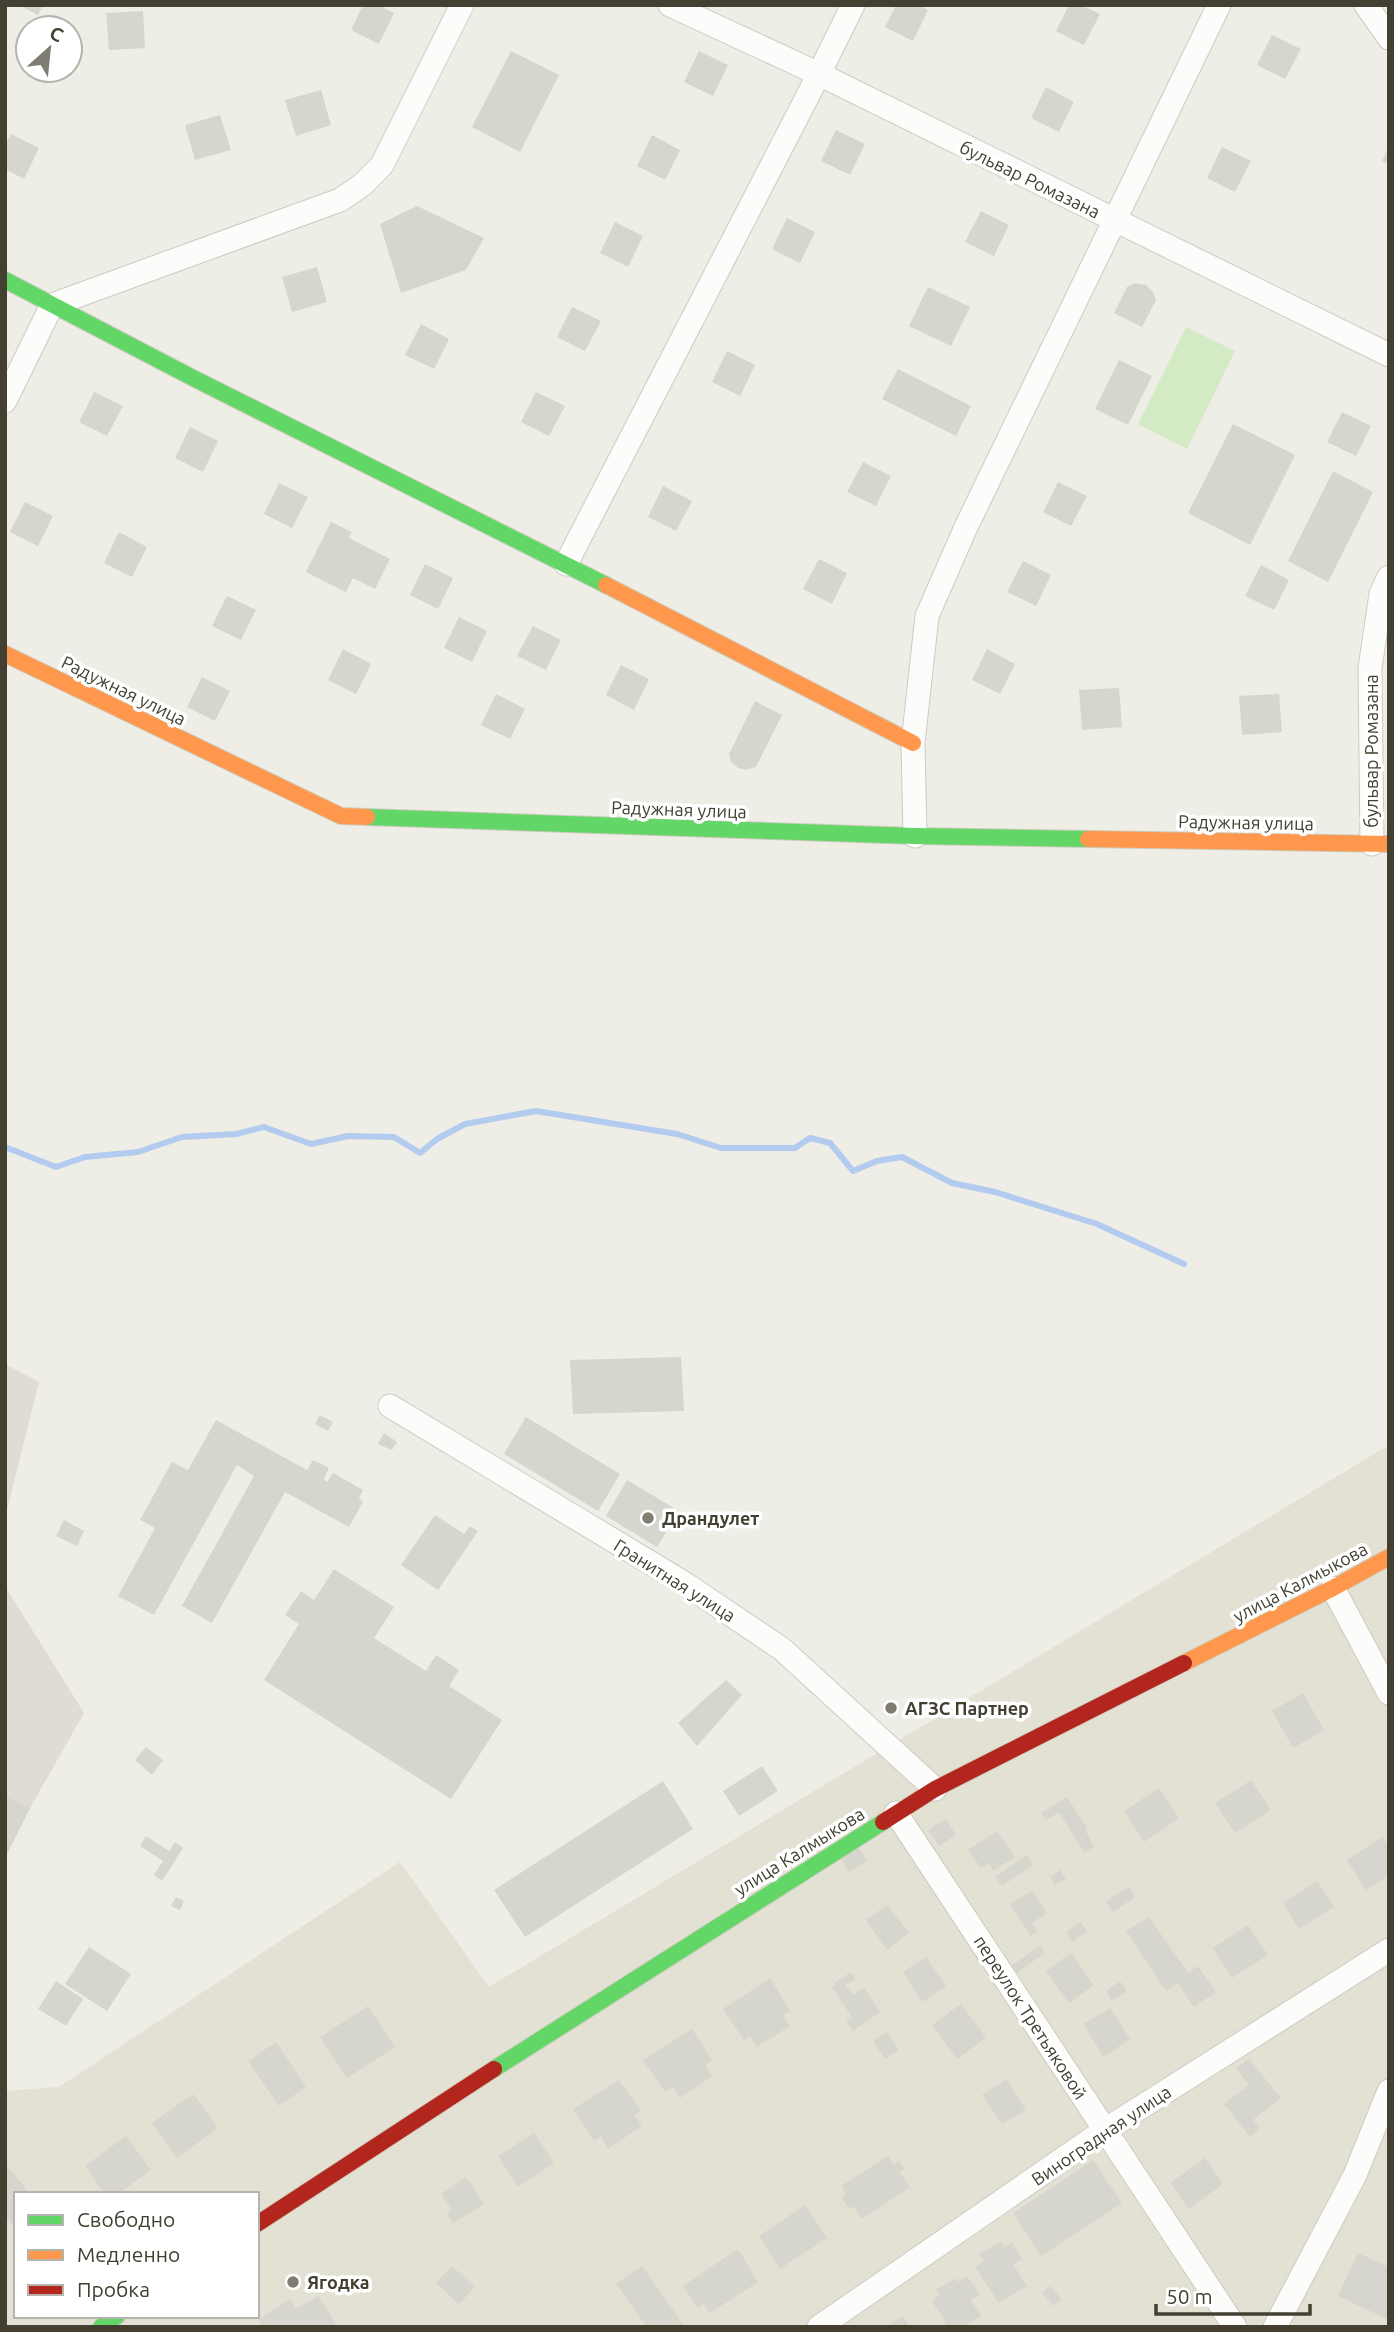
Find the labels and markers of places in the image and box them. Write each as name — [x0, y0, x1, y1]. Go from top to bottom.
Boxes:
place label: Драндулет — [662, 1508, 759, 1528]
marker: Драндулет — [640, 1510, 656, 1526]
place label: АГЗС Партнер — [905, 1698, 1029, 1718]
marker: АГЗС Партнер — [883, 1700, 899, 1716]
place label: Ягодка — [307, 2272, 370, 2292]
marker: Ягодка — [285, 2274, 301, 2290]

